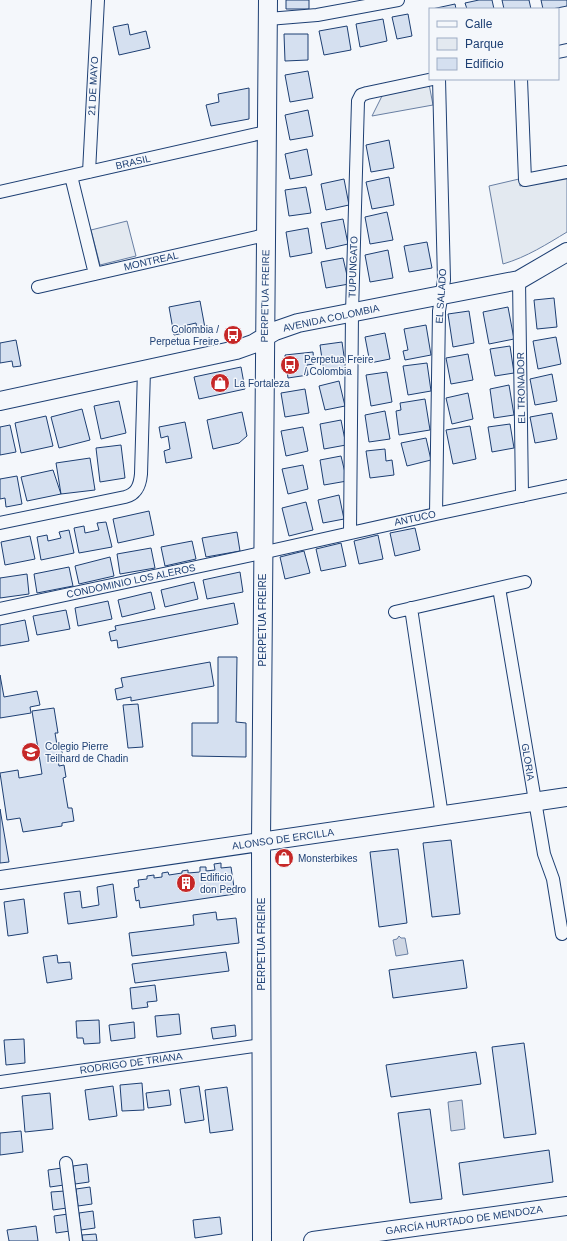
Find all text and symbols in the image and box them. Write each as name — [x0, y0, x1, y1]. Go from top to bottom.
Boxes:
legend — [429, 8, 559, 80]
text: Calle — [465, 17, 493, 31]
text: Parque — [465, 37, 504, 51]
street label: 21 DE MAYO — [86, 56, 100, 116]
text: Edificio — [465, 57, 504, 71]
street label: BRASIL — [114, 153, 152, 171]
street label: TUPUNGATO — [346, 236, 360, 298]
street label: MONTREAL — [123, 249, 180, 273]
street label: PERPETUA FREIRE — [259, 249, 271, 342]
street label: EL SALADO — [434, 268, 448, 324]
street label: AVENIDA COLOMBIA — [282, 302, 380, 334]
place label: Colombia / Perpetua Freire — [150, 324, 219, 347]
bus stop icon: Colombia / Perpetua Freire — [222, 324, 244, 346]
street label: EL TRONADOR — [515, 352, 527, 424]
bus stop icon: Perpetua Freire / Colombia — [279, 354, 301, 376]
place label: Perpetua Freire / Colombia — [304, 354, 374, 377]
shop icon: La Fortaleza — [209, 372, 231, 394]
place label: La Fortaleza — [234, 378, 290, 389]
street label: ANTUCO — [393, 508, 437, 528]
street label: CONDOMINIO LOS ALEROS — [65, 562, 197, 600]
street label: PERPETUA FREIRE — [257, 573, 268, 666]
school or university icon: Colegio Pierre Teilhard de Chadin — [20, 741, 42, 763]
place label: Colegio Pierre Teilhard de Chadin — [45, 741, 128, 764]
street label: GLORIA — [520, 742, 536, 782]
street label: ALONSO DE ERCILLA — [231, 826, 335, 852]
shop icon: Monsterbikes — [273, 847, 295, 869]
place label: Monsterbikes — [298, 853, 357, 864]
building icon: Edificio don Pedro — [175, 872, 197, 894]
place label: Edificio don Pedro — [200, 872, 247, 895]
street label: PERPETUA FREIRE — [256, 897, 267, 990]
street label: RODRIGO DE TRIANA — [79, 1050, 183, 1076]
street label: GARCÍA HURTADO DE MENDOZA — [385, 1202, 544, 1236]

